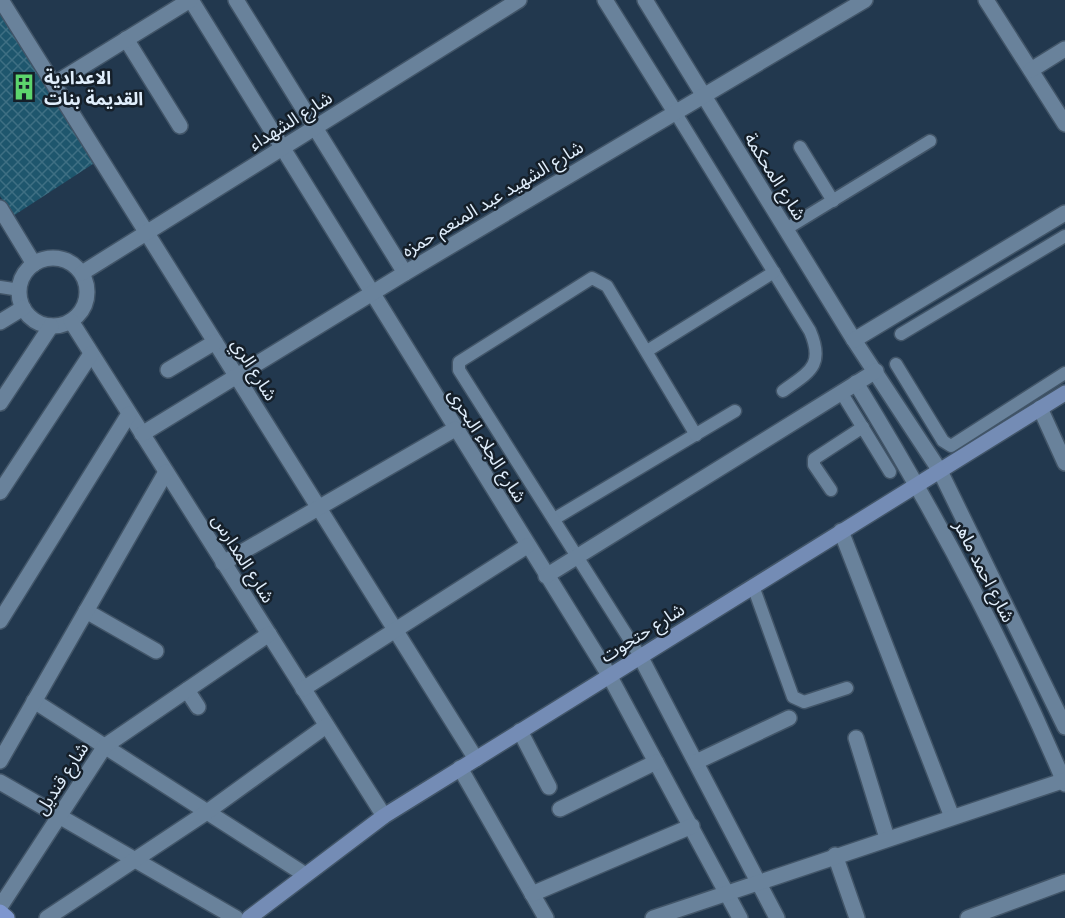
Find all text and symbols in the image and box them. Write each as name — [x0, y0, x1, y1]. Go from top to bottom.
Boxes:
place label: الاعدادية القديمة بنات — [44, 65, 143, 110]
building icon: الاعدادية القديمة بنات — [9, 72, 39, 102]
street label: شارع الشهداء — [244, 85, 338, 158]
street label: شارع المحكمة — [737, 128, 812, 226]
street label: شارع الشهيد عبد المنعم حمزه — [397, 134, 589, 264]
street label: شارع الري — [224, 333, 284, 406]
street label: شارع الجلاء البحرى — [441, 383, 533, 508]
street label: شارع المدارس — [205, 509, 281, 609]
street label: شارع احمد ماهر — [946, 515, 1021, 627]
street label: شارع حتحوت — [595, 597, 690, 670]
street label: شارع قنديل — [29, 737, 96, 821]

